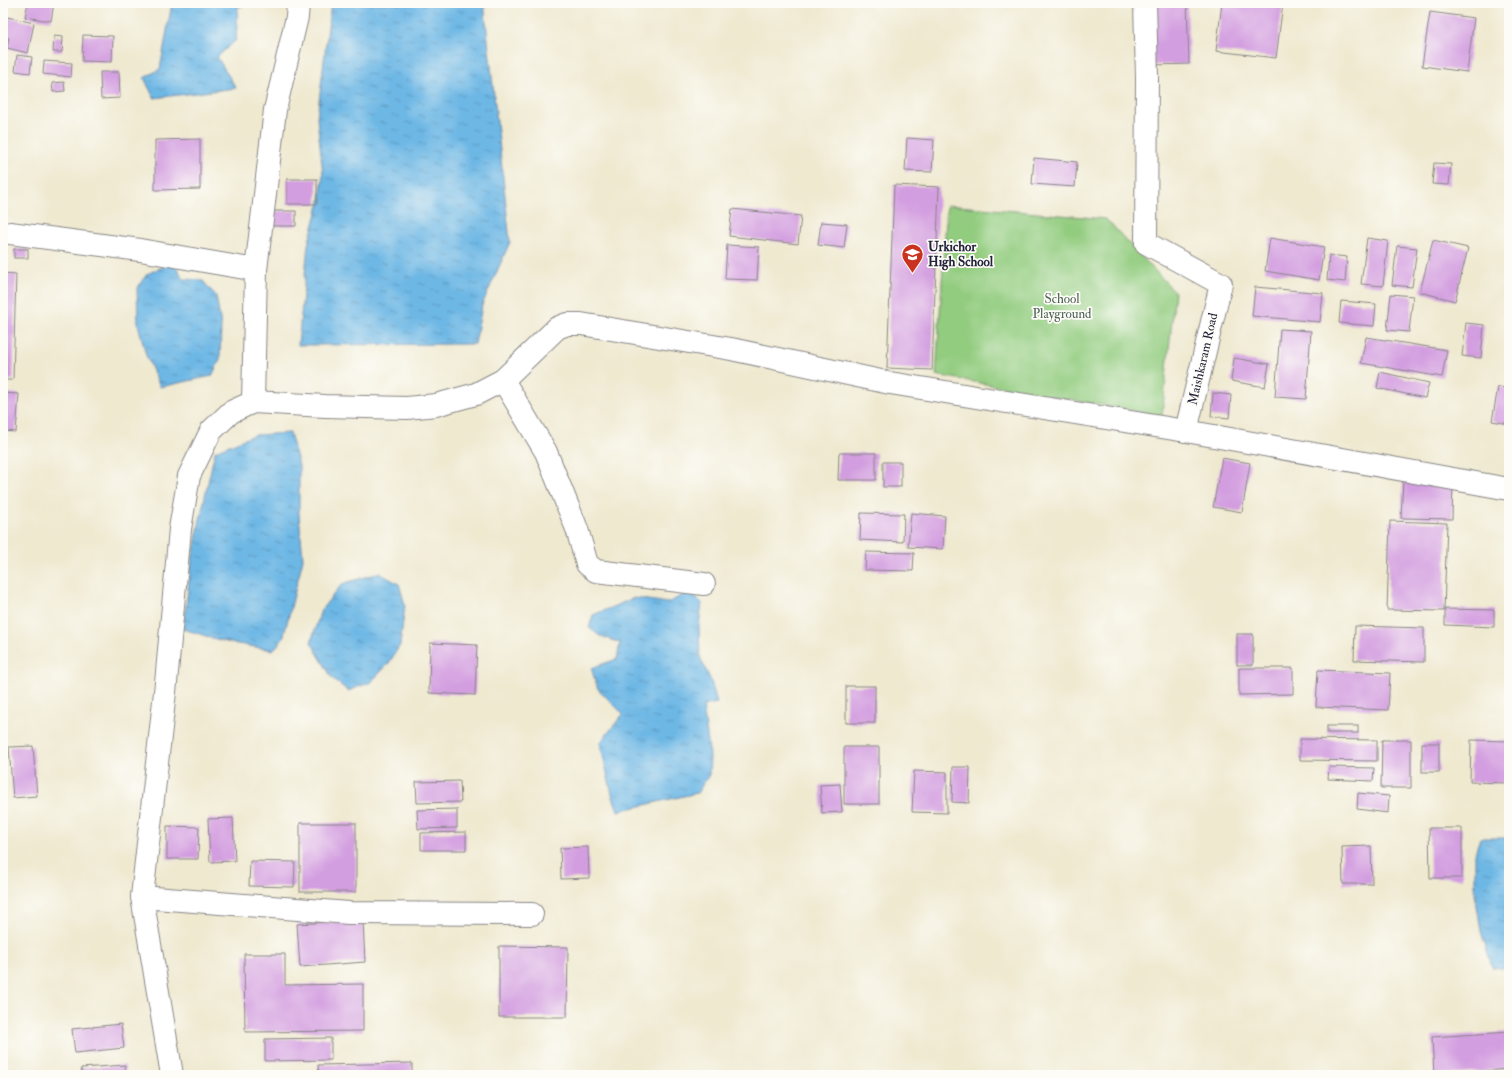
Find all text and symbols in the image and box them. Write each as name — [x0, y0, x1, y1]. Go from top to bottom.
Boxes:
place label: Urkichor High School — [928, 239, 994, 271]
school or university icon: Urkichor High School — [900, 241, 926, 274]
park label: School Playground — [1033, 291, 1092, 323]
street label: Maishkaram Road — [1185, 311, 1222, 407]

